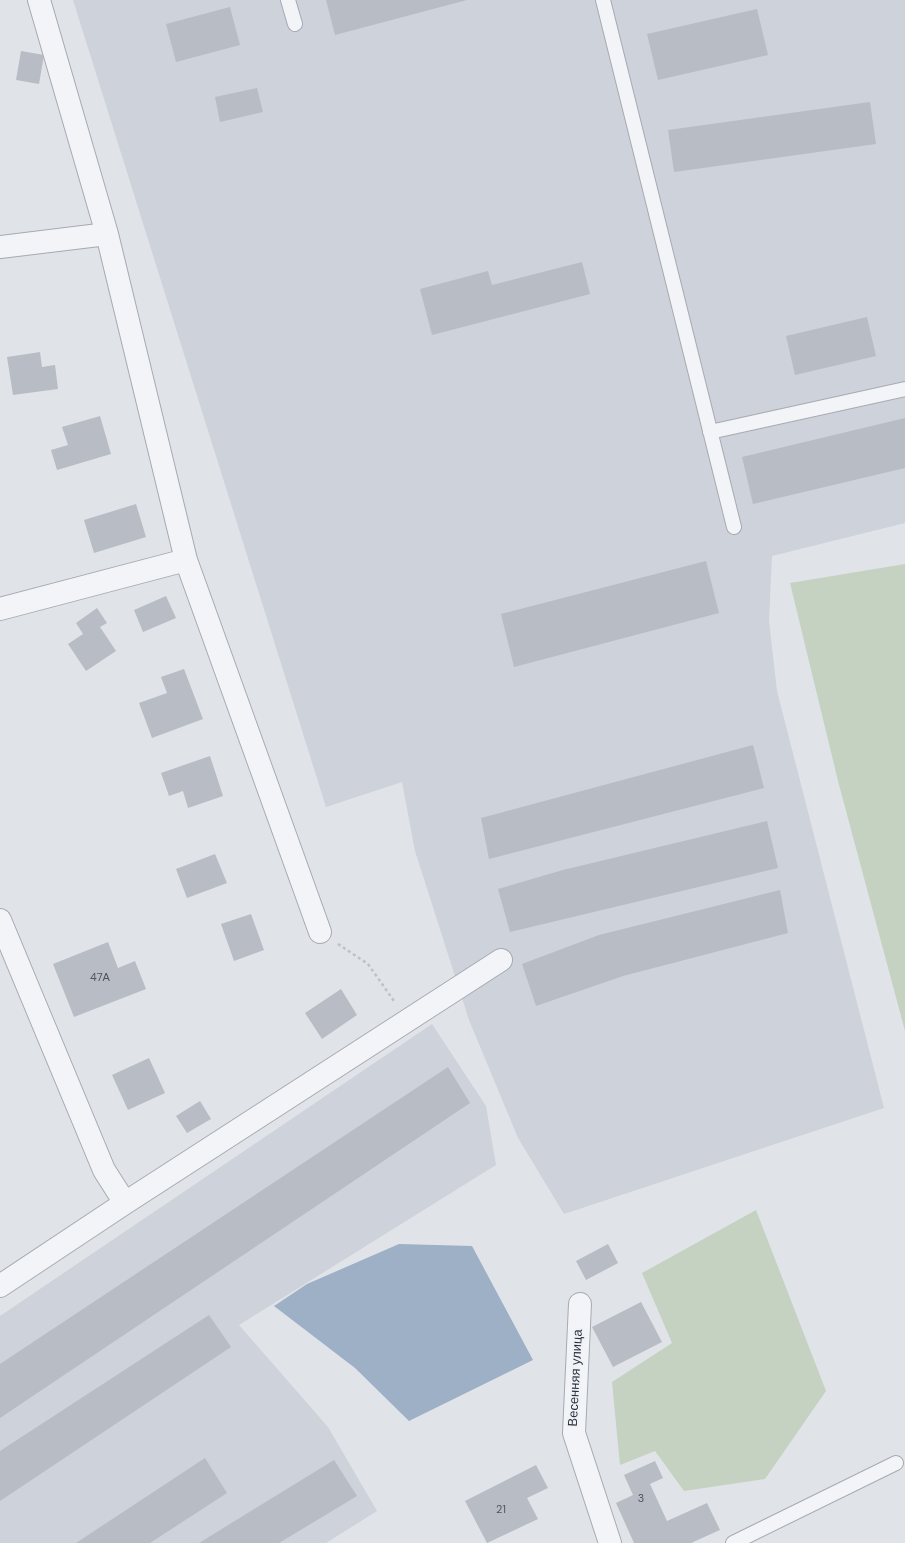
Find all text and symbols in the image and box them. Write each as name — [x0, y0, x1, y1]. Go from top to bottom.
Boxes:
house number: 47А — [90, 971, 110, 985]
street label: Весенняя улица — [566, 1329, 586, 1427]
house number: 3 — [638, 1492, 644, 1506]
house number: 21 — [496, 1503, 506, 1517]

